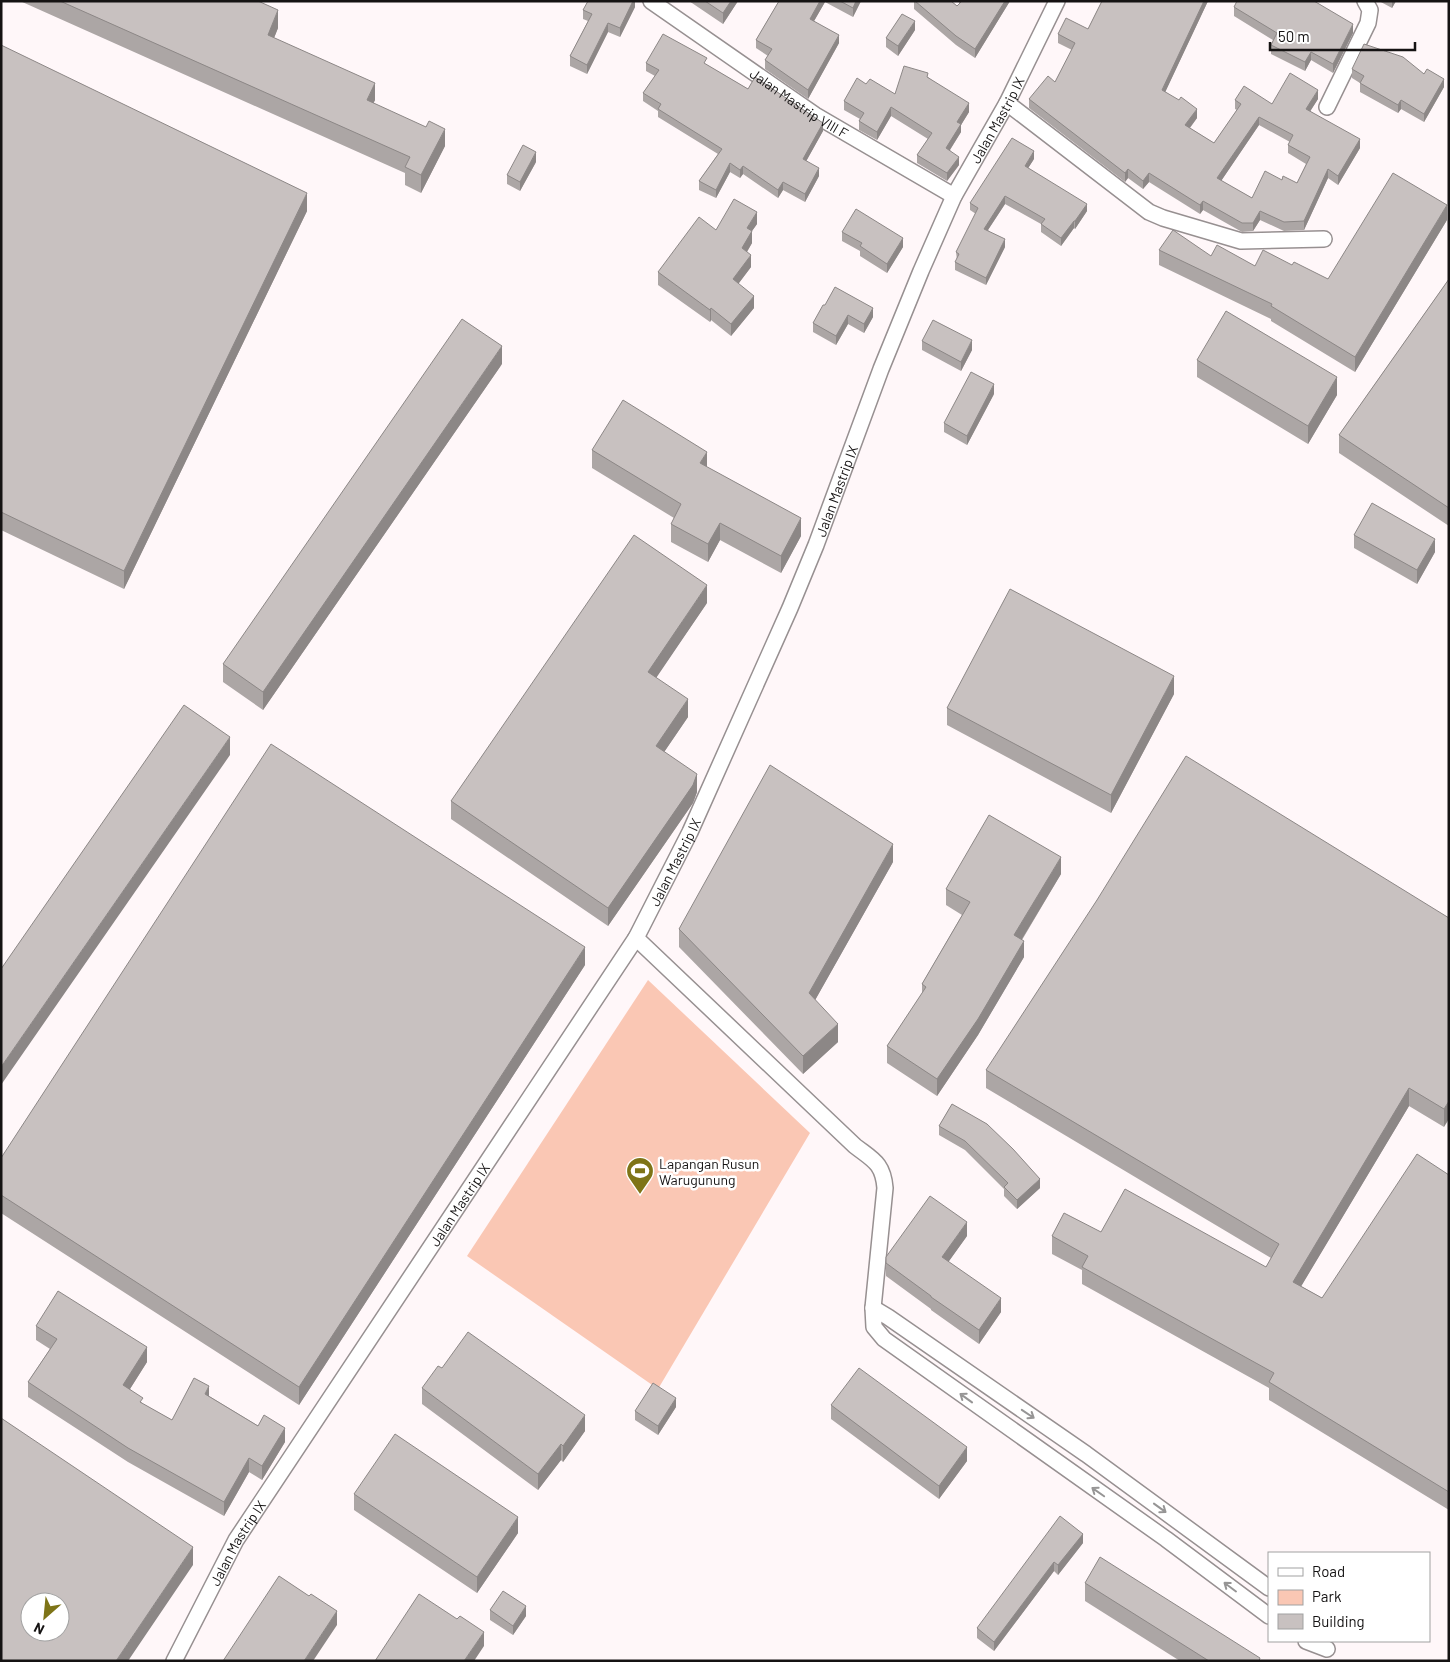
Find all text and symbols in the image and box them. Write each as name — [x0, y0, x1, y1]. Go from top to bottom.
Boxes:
scale bar — [1270, 20, 1415, 52]
text: 50 m — [1278, 27, 1310, 45]
street label: Jalan Mastrip VIII F — [747, 64, 852, 141]
street label: Jalan Mastrip IX — [966, 74, 1027, 166]
street label: Jalan Mastrip IX — [811, 443, 861, 539]
street label: Jalan Mastrip IX — [645, 815, 704, 909]
place label: Lapangan Rusun Warugunung — [659, 1155, 759, 1188]
sports icon: Lapangan Rusun Warugunung — [625, 1156, 655, 1195]
street label: Jalan Mastrip IX — [425, 1160, 493, 1249]
one-way arrow — [959, 1392, 973, 1403]
one-way arrow — [1021, 1409, 1035, 1419]
one-way arrow — [1091, 1487, 1105, 1497]
street label: Jalan Mastrip IX — [206, 1497, 269, 1588]
one-way arrow — [1153, 1503, 1167, 1513]
legend — [1268, 1552, 1430, 1642]
text: Road — [1312, 1562, 1345, 1580]
one-way arrow — [1223, 1582, 1237, 1592]
text: Park — [1312, 1587, 1342, 1605]
north arrow — [20, 1592, 70, 1642]
text: Building — [1312, 1612, 1365, 1630]
text: N — [31, 1619, 47, 1639]

